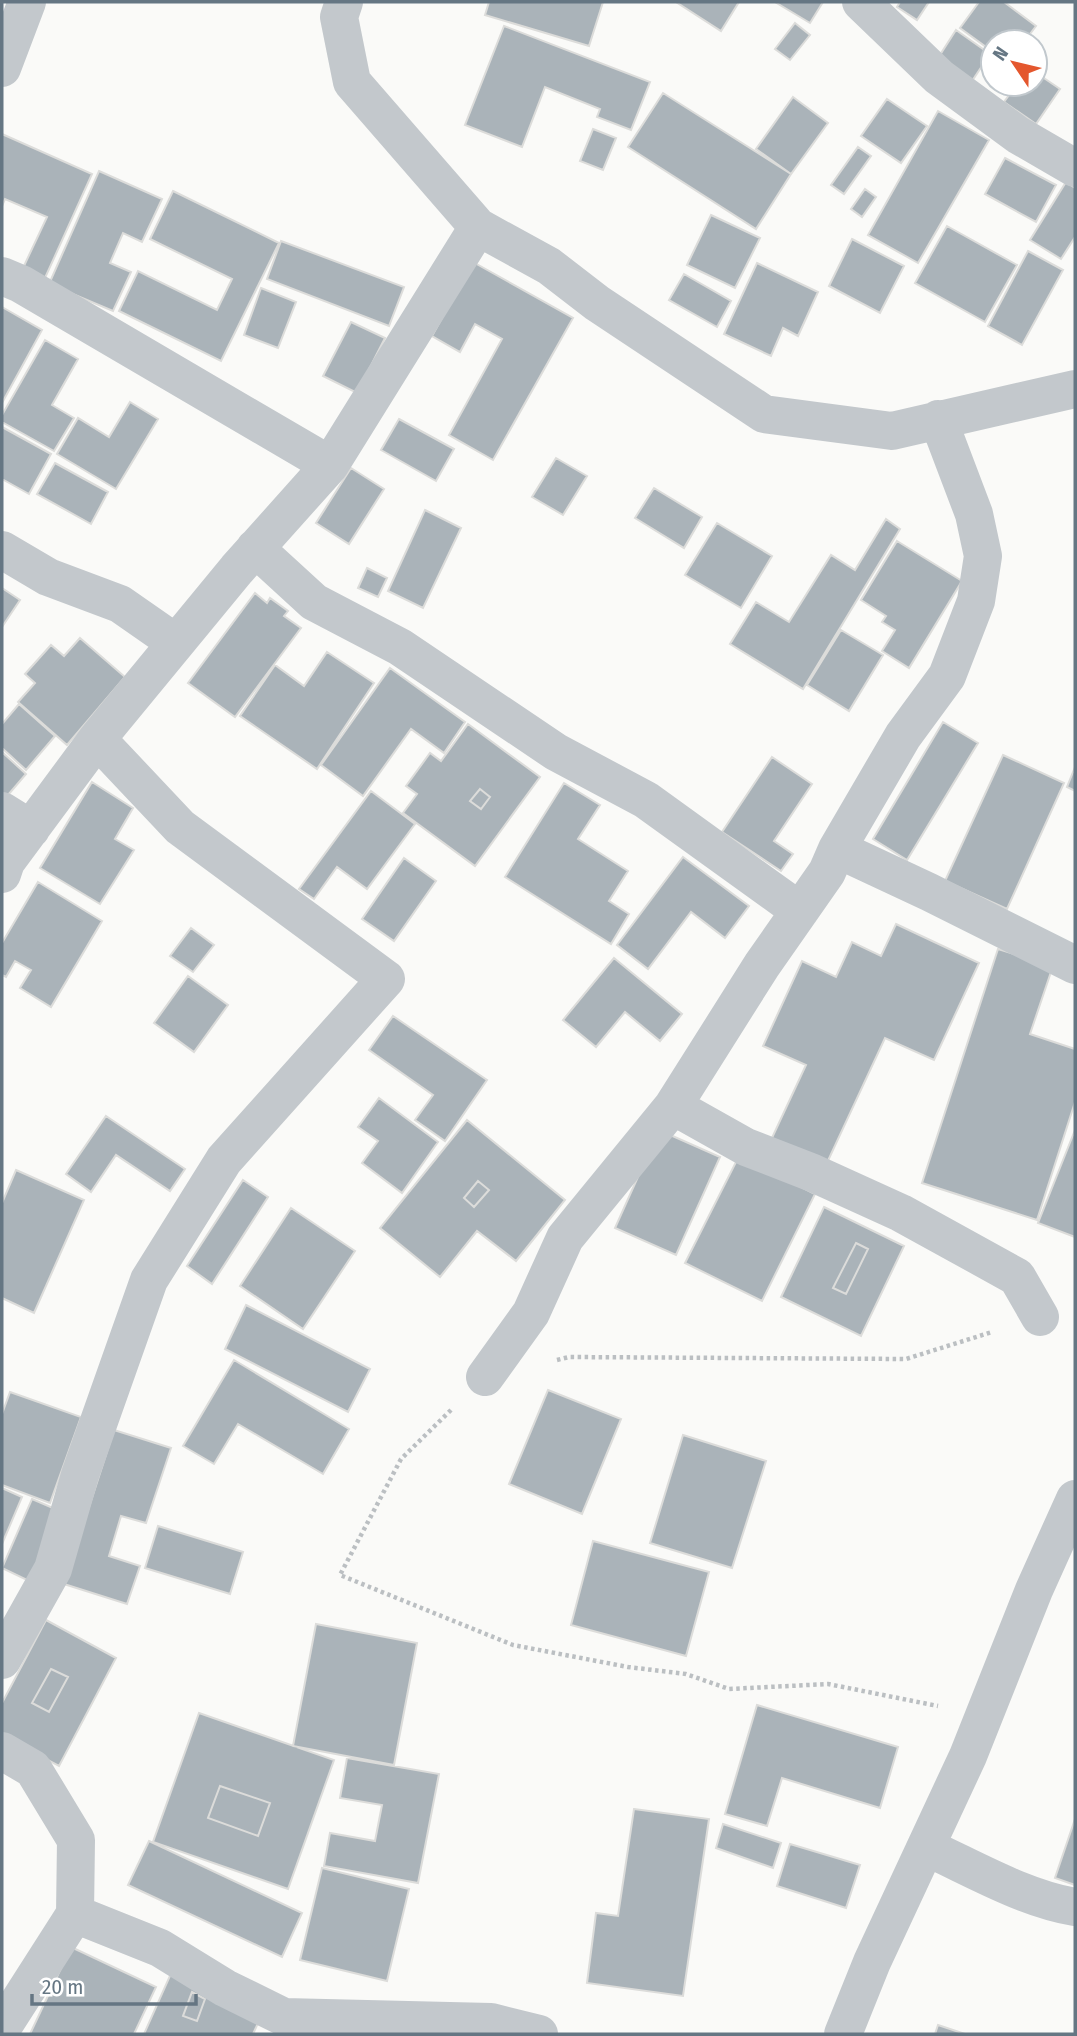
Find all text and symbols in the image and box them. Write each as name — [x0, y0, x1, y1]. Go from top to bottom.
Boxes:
north arrow — [979, 28, 1049, 98]
text: N — [988, 42, 1013, 65]
scale bar — [32, 1962, 196, 2006]
text: 20 m — [42, 1974, 83, 2000]

